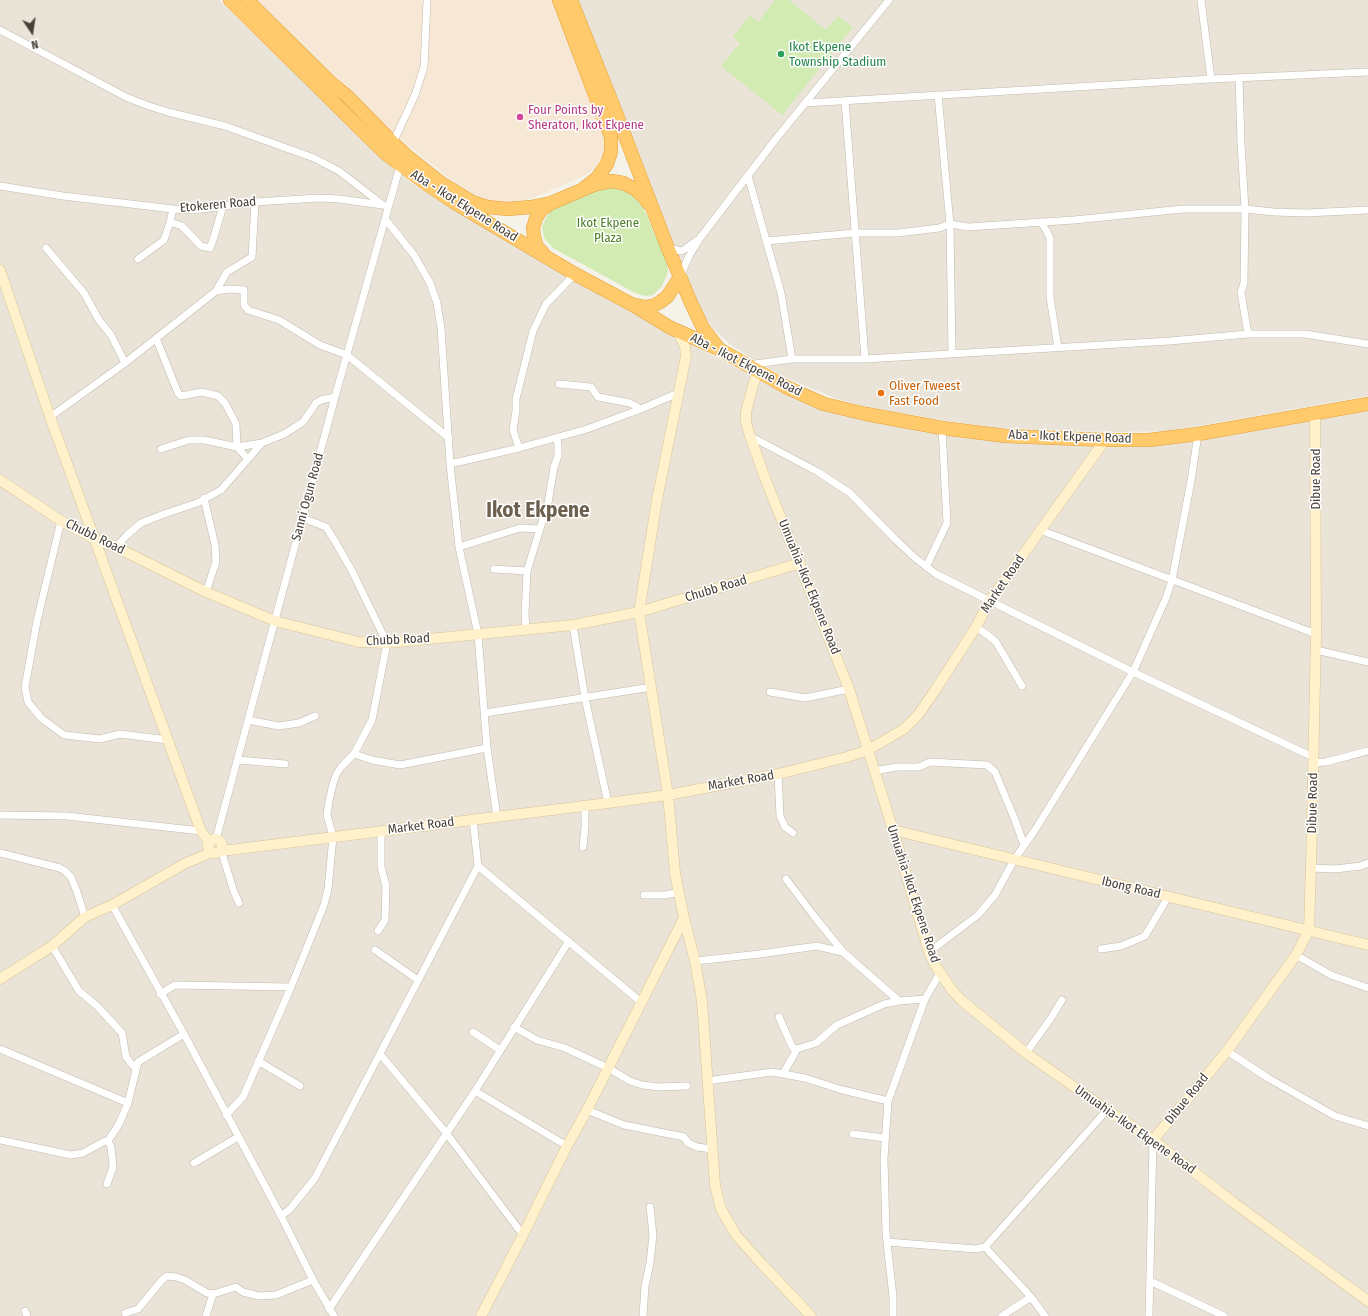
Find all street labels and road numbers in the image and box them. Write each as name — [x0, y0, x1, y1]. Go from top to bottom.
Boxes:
street label: Aba - Ikot Ekpene Road — [408, 167, 520, 245]
street label: Etokeren Road — [179, 194, 257, 216]
street label: Aba - Ikot Ekpene Road — [688, 330, 804, 400]
street label: Aba - Ikot Ekpene Road — [1008, 427, 1132, 447]
street label: Dibue Road — [1308, 449, 1324, 509]
street label: Sanni Ogun Road — [289, 451, 327, 543]
street label: Chubb Road — [63, 516, 127, 558]
street label: Umuahia-Ikot Ekpene Road — [775, 517, 843, 657]
street label: Market Road — [978, 552, 1028, 616]
street label: Chubb Road — [683, 572, 749, 606]
street label: Chubb Road — [366, 631, 430, 649]
street label: Market Road — [707, 768, 775, 794]
street label: Dibue Road — [1305, 772, 1321, 834]
street label: Market Road — [387, 814, 455, 838]
street label: Umuahia-Ikot Ekpene Road — [883, 823, 943, 965]
street label: Ibong Road — [1100, 874, 1162, 902]
street label: Dibue Road — [1162, 1070, 1212, 1128]
street label: Umuahia-Ikot Ekpene Road — [1071, 1082, 1199, 1178]

